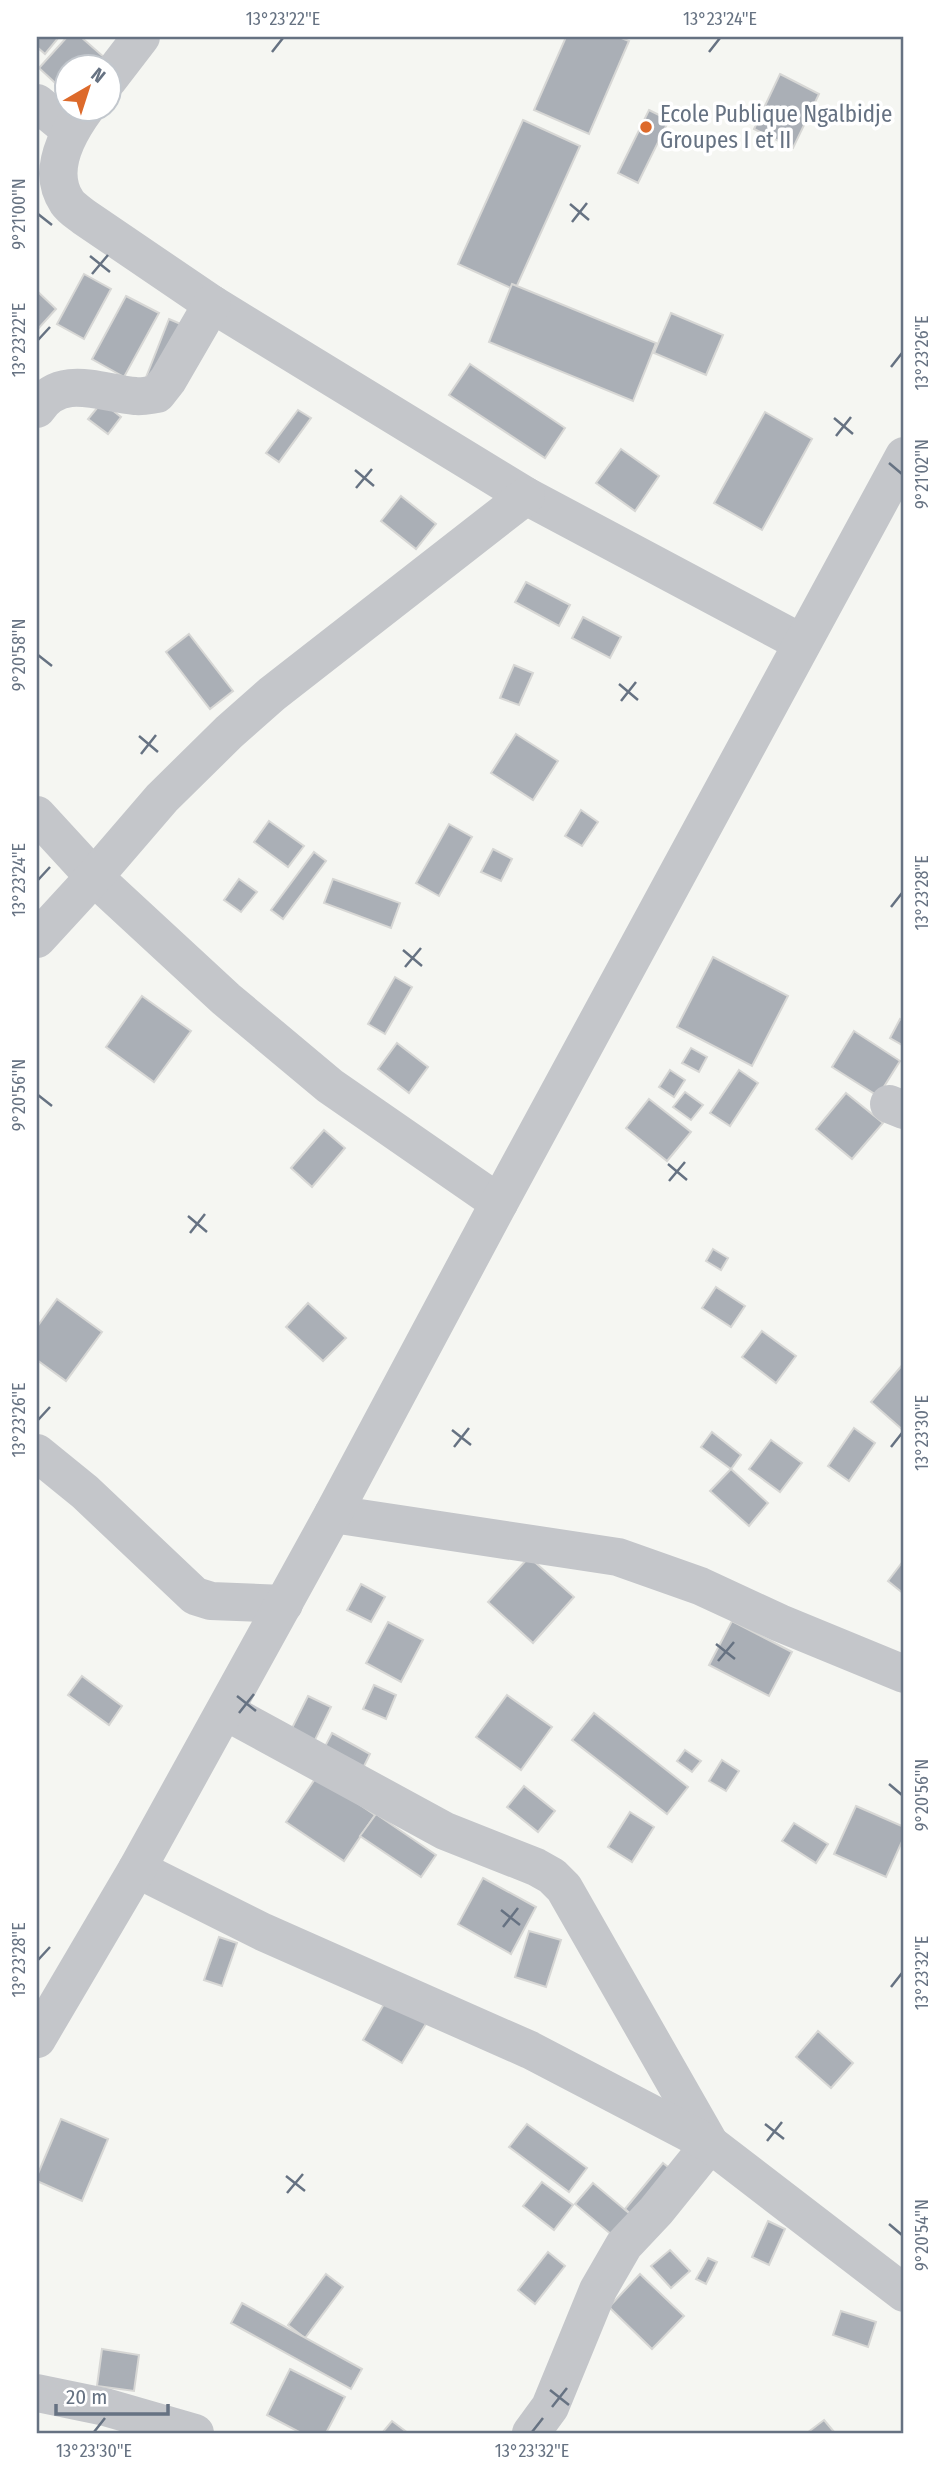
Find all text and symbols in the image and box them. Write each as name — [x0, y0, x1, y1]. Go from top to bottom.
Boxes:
text: 13°23'22"E — [246, 8, 320, 30]
text: 13°23'24"E — [683, 8, 757, 30]
north arrow — [52, 52, 122, 122]
text: N — [87, 63, 110, 88]
place label: Ecole Publique Ngalbidje Groupes I et II — [660, 100, 892, 154]
marker: Ecole Publique Ngalbidje Groupes I et II — [638, 119, 654, 135]
text: 9°21'00"N — [8, 178, 30, 250]
text: 13°23'22"E — [8, 303, 30, 377]
text: 13°23'26"E — [911, 316, 933, 391]
text: 9°21'02"N — [911, 439, 933, 509]
text: 9°20'58"N — [8, 619, 30, 691]
text: 13°23'24"E — [8, 843, 30, 917]
text: 13°23'28"E — [911, 855, 933, 931]
text: 9°20'56"N — [8, 1059, 30, 1131]
text: 13°23'26"E — [8, 1383, 30, 1458]
text: 13°23'30"E — [911, 1395, 933, 1471]
text: 9°20'56"N — [911, 1759, 933, 1831]
text: 13°23'28"E — [8, 1922, 30, 1998]
text: 13°23'32"E — [911, 1936, 933, 2010]
text: 9°20'54"N — [911, 2199, 933, 2271]
scale bar — [56, 2372, 168, 2416]
text: 20 m — [66, 2384, 107, 2410]
text: 13°23'30"E — [56, 2440, 132, 2462]
text: 13°23'32"E — [495, 2440, 569, 2462]

